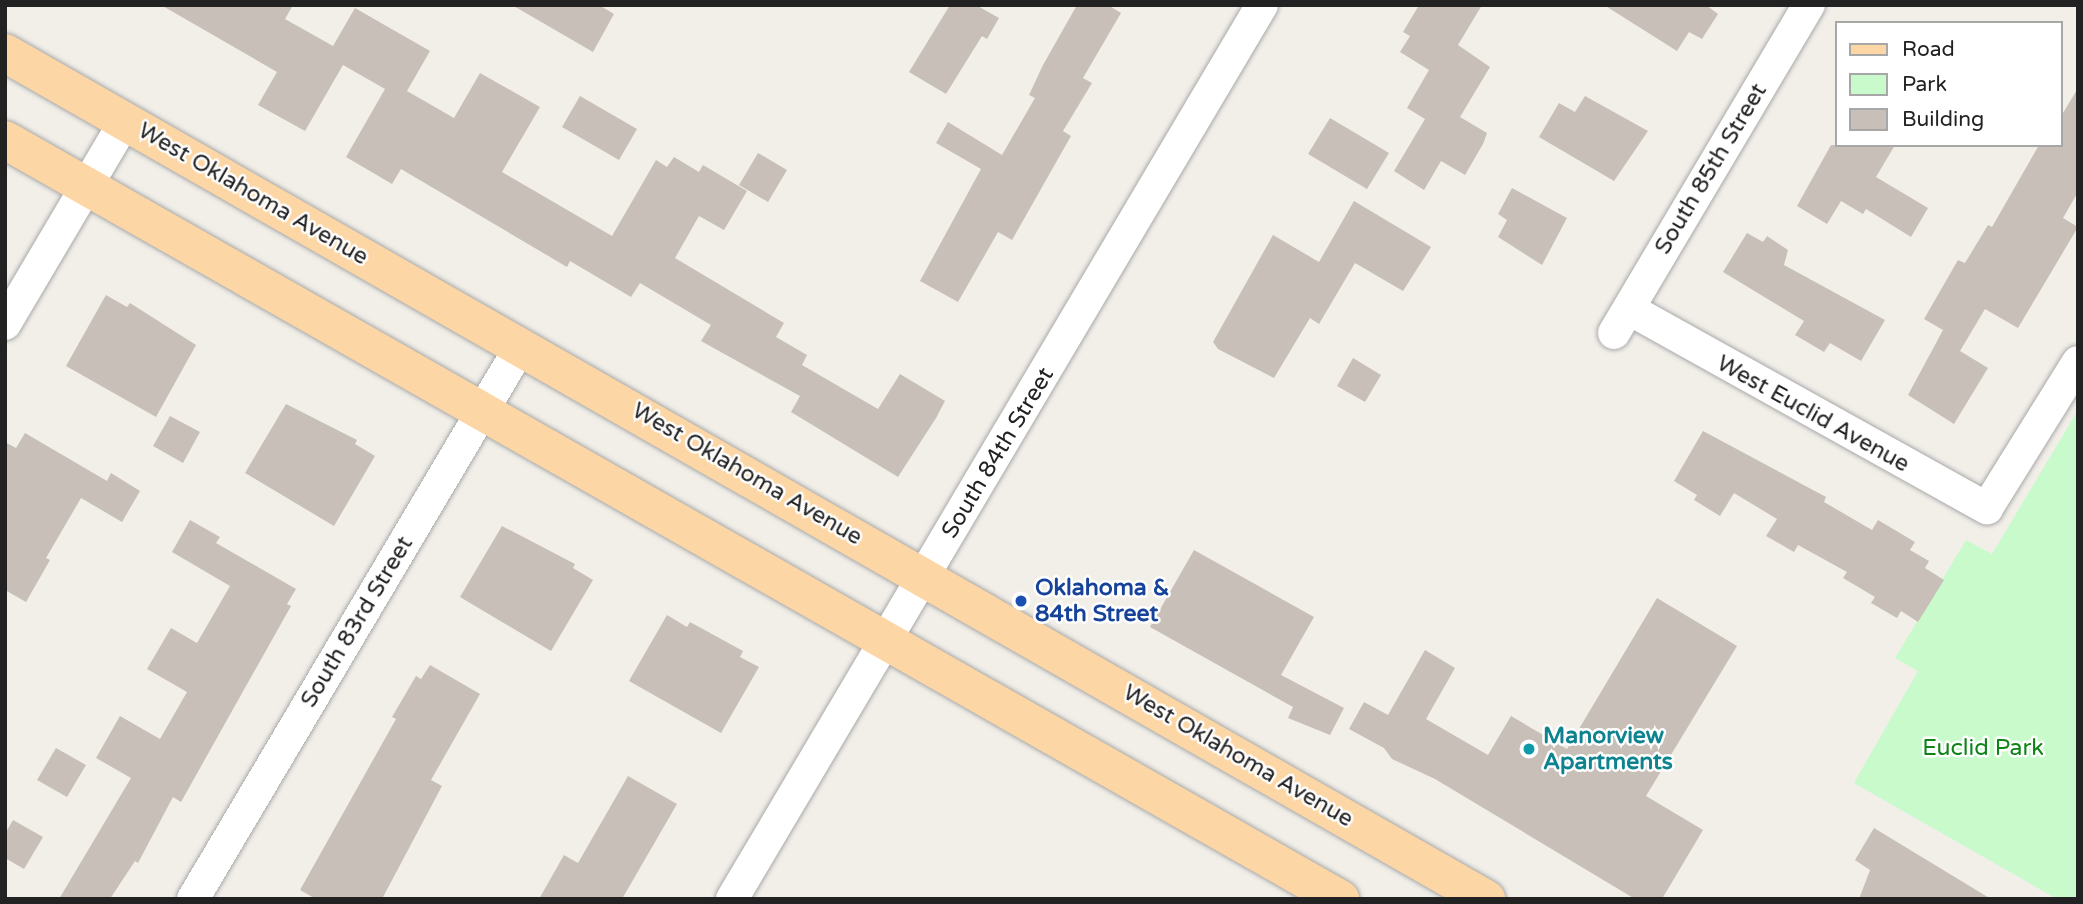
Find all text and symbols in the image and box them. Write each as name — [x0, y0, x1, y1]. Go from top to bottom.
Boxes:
legend — [1834, 21, 2062, 147]
text: Road — [1902, 37, 1955, 62]
text: Park — [1902, 72, 1947, 97]
street label: South 85th Street — [1649, 79, 1773, 259]
text: Building — [1902, 107, 1984, 132]
street label: West Oklahoma Avenue — [133, 117, 373, 271]
street label: West Euclid Avenue — [1712, 350, 1914, 478]
street label: South 84th Street — [936, 363, 1060, 543]
street label: West Oklahoma Avenue — [627, 397, 867, 551]
street label: South 83rd Street — [295, 532, 419, 712]
place label: Oklahoma & 84th Street — [1035, 574, 1170, 628]
marker: Oklahoma & 84th Street — [1013, 593, 1029, 609]
street label: West Oklahoma Avenue — [1118, 679, 1358, 833]
place label: Manorview Apartments — [1543, 722, 1673, 776]
park label: Euclid Park — [1922, 734, 2044, 762]
marker: Manorview Apartments — [1521, 741, 1537, 757]

